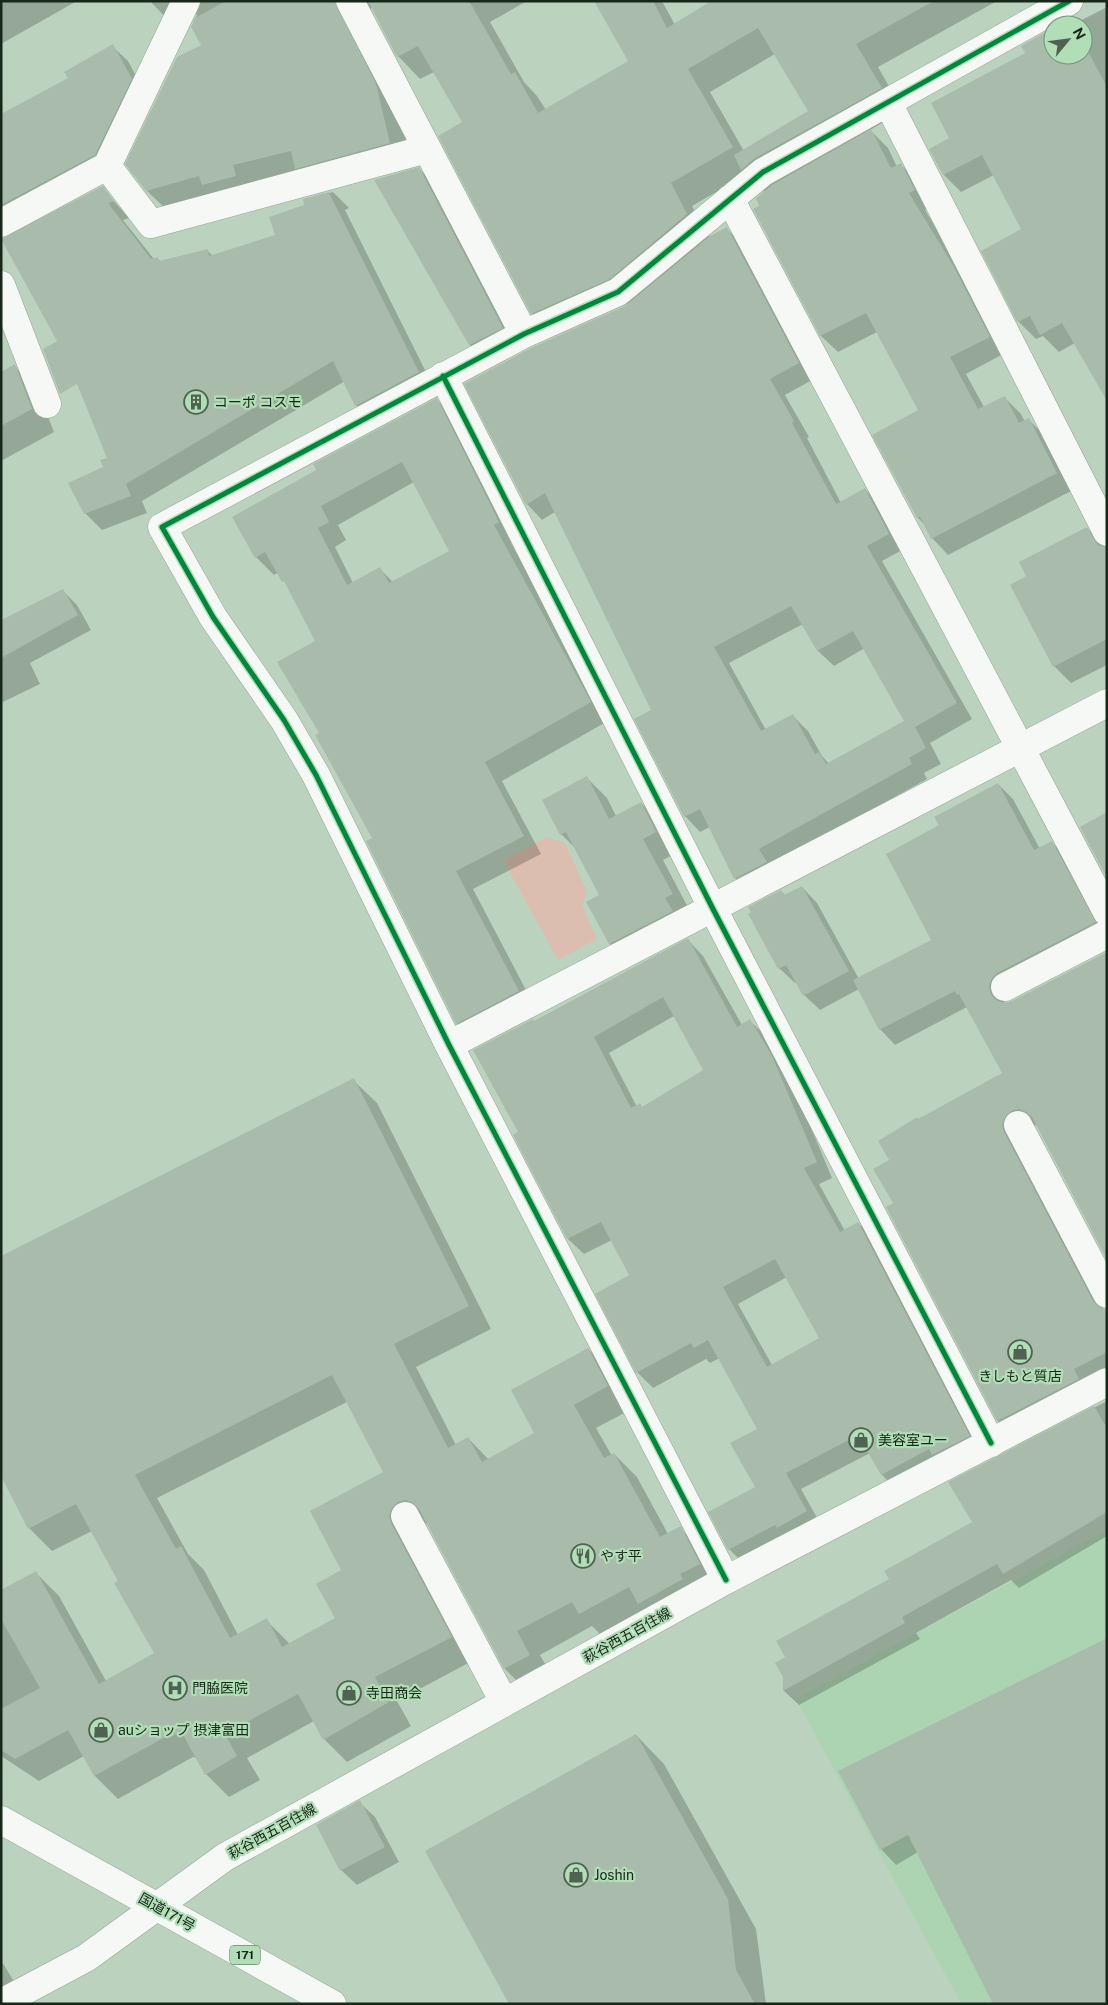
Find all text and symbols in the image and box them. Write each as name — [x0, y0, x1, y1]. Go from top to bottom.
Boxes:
north arrow — [1043, 15, 1093, 65]
text: N — [1070, 25, 1089, 42]
building icon: コーポ コスモ — [183, 389, 209, 415]
place label: コーポ コスモ — [214, 394, 301, 410]
shop icon: きしもと質店 — [1007, 1339, 1033, 1365]
place label: きしもと質店 — [978, 1368, 1062, 1384]
shop icon: 美容室ユー — [848, 1427, 874, 1453]
place label: 美容室ユー — [878, 1432, 948, 1448]
restaurant icon: やす平 — [570, 1543, 596, 1569]
place label: やす平 — [600, 1548, 642, 1564]
street label: 萩谷西五百住線 — [580, 1604, 674, 1666]
hospital icon: 門脇医院 — [162, 1675, 188, 1701]
place label: 門脇医院 — [192, 1680, 248, 1696]
shop icon: 寺田商会 — [336, 1680, 362, 1706]
place label: 寺田商会 — [366, 1685, 422, 1701]
shop icon: auショップ 摂津富田 — [88, 1717, 114, 1743]
place label: auショップ 摂津富田 — [118, 1722, 249, 1738]
street label: 萩谷西五百住線 — [225, 1800, 319, 1862]
shop icon: Joshin — [563, 1862, 589, 1888]
place label: Joshin — [594, 1867, 634, 1883]
street label: 国道171号 — [136, 1890, 198, 1934]
road number: 171 — [230, 1946, 260, 1964]

